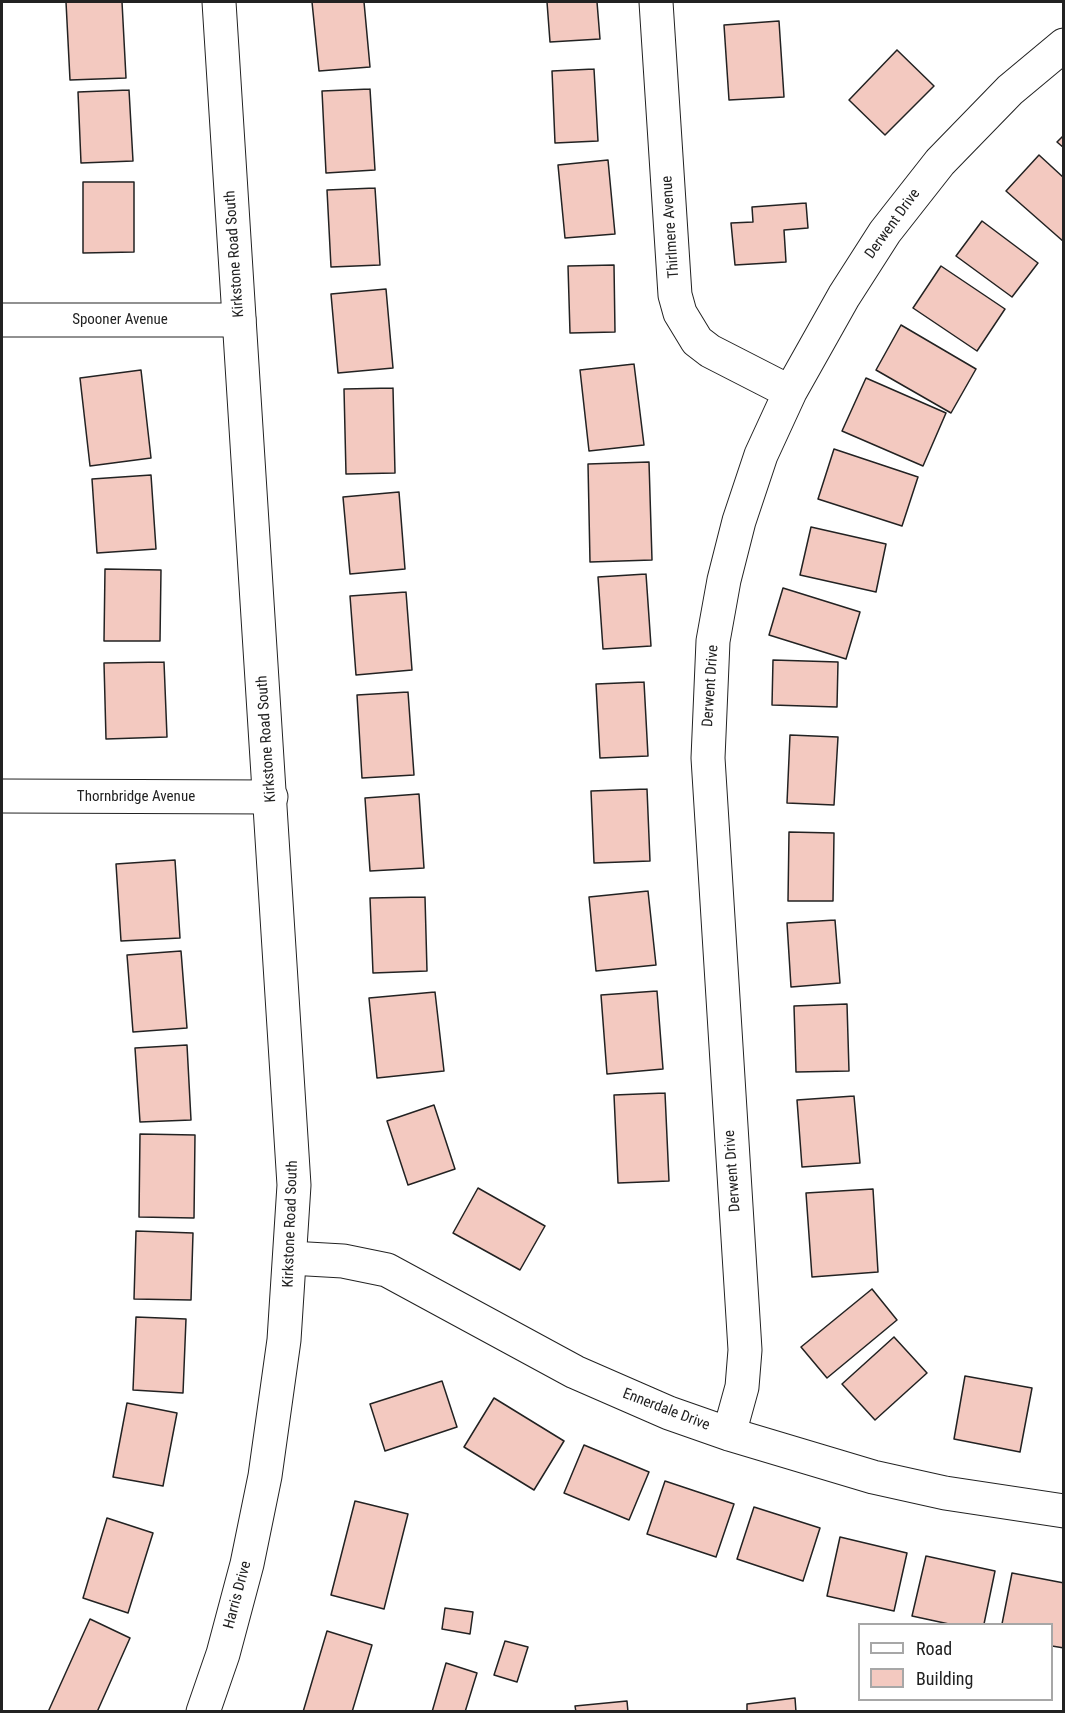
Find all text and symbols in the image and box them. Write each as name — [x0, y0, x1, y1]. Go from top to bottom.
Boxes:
street label: Thirlmere Avenue — [658, 175, 684, 279]
street label: Derwent Drive — [862, 185, 924, 263]
street label: Kirkstone Road South — [222, 190, 248, 318]
street label: Spooner Avenue — [72, 311, 168, 329]
street label: Derwent Drive — [699, 644, 723, 728]
street label: Kirkstone Road South — [254, 675, 280, 803]
street label: Thornbridge Avenue — [77, 788, 195, 806]
street label: Derwent Drive — [721, 1129, 745, 1213]
street label: Kirkstone Road South — [280, 1160, 302, 1288]
street label: Ennerdale Drive — [620, 1385, 712, 1435]
street label: Harris Drive — [220, 1559, 256, 1631]
legend — [858, 1623, 1053, 1701]
text: Road — [916, 1638, 952, 1659]
text: Building — [916, 1668, 973, 1689]

